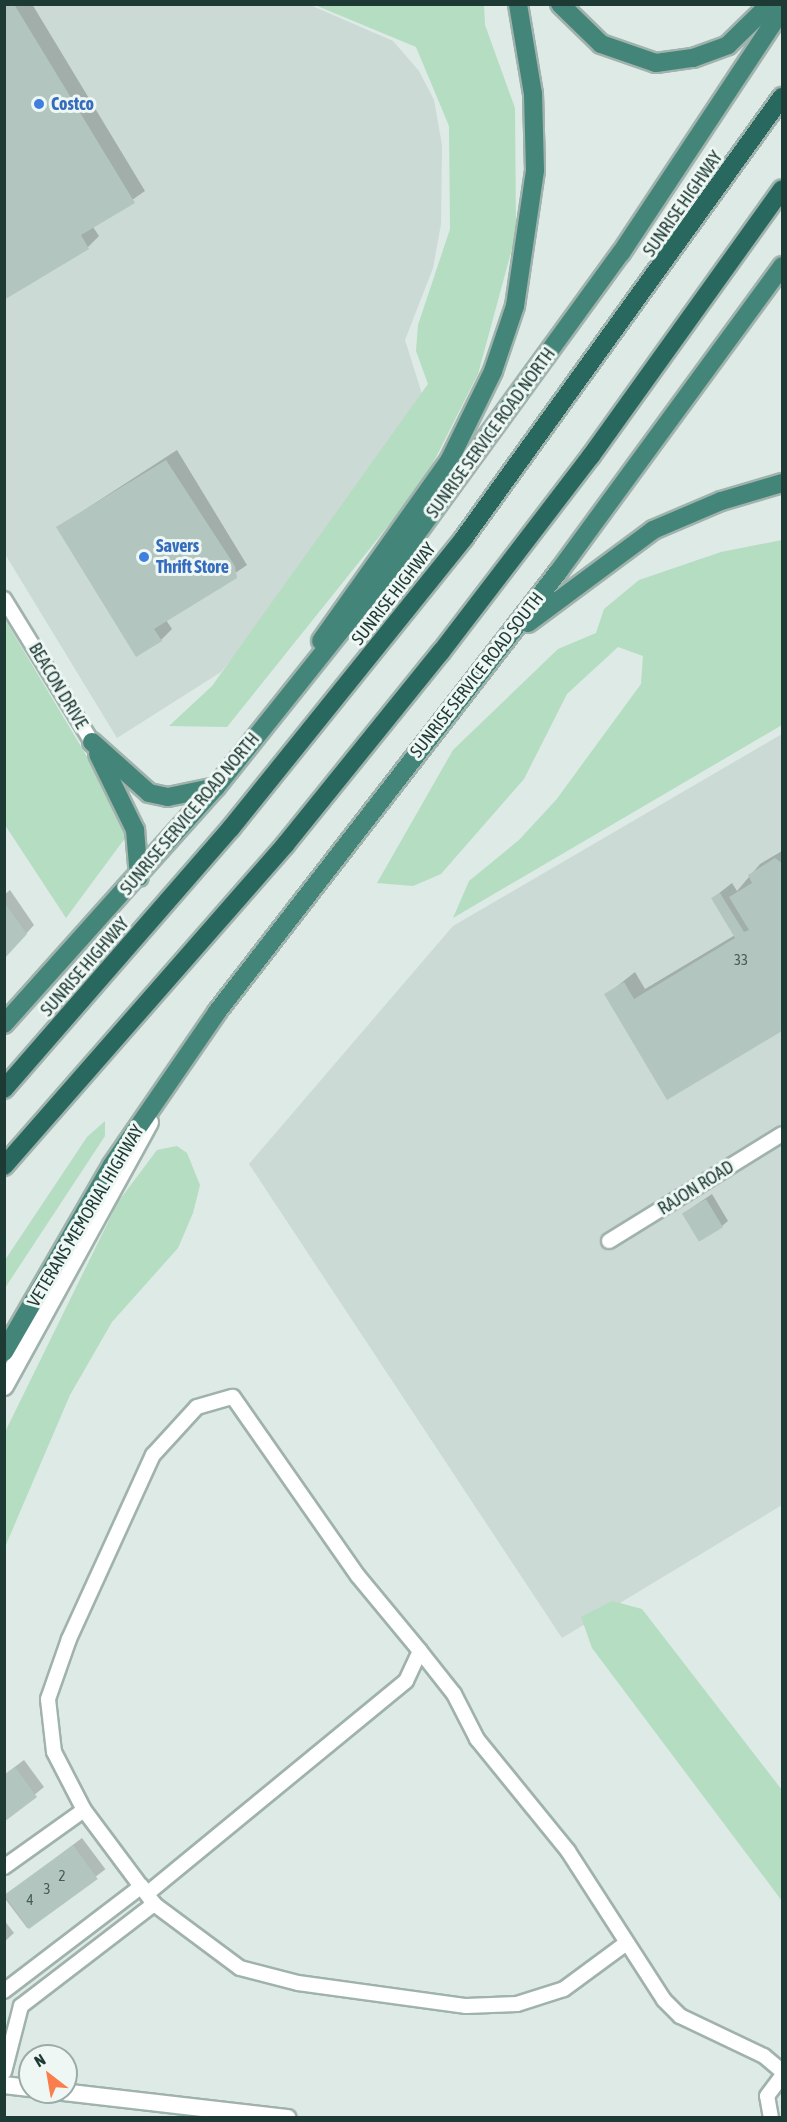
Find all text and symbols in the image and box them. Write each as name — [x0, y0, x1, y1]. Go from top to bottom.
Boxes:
place label: Costco — [51, 93, 94, 115]
marker: Costco — [32, 97, 46, 111]
street label: SUNRISE HIGHWAY — [639, 147, 727, 261]
street label: SUNRISE SERVICE ROAD NORTH — [422, 344, 560, 522]
place label: Savers Thrift Store — [156, 536, 229, 578]
street label: SUNRISE HIGHWAY — [347, 539, 441, 649]
marker: Savers Thrift Store — [137, 550, 151, 564]
street label: SUNRISE SERVICE ROAD SOUTH — [406, 588, 548, 762]
street label: BEACON DRIVE — [24, 639, 92, 733]
street label: SUNRISE SERVICE ROAD NORTH — [116, 729, 264, 899]
street label: SUNRISE HIGHWAY — [36, 913, 134, 1021]
house number: 33 — [734, 951, 748, 969]
street label: VETERANS MEMORIAL HIGHWAY — [23, 1121, 149, 1311]
street label: RAJON ROAD — [654, 1156, 738, 1220]
house number: 2 — [58, 1867, 66, 1885]
house number: 3 — [43, 1880, 51, 1898]
house number: 4 — [26, 1891, 34, 1909]
north arrow — [18, 2044, 78, 2104]
text: N — [31, 2050, 48, 2070]

